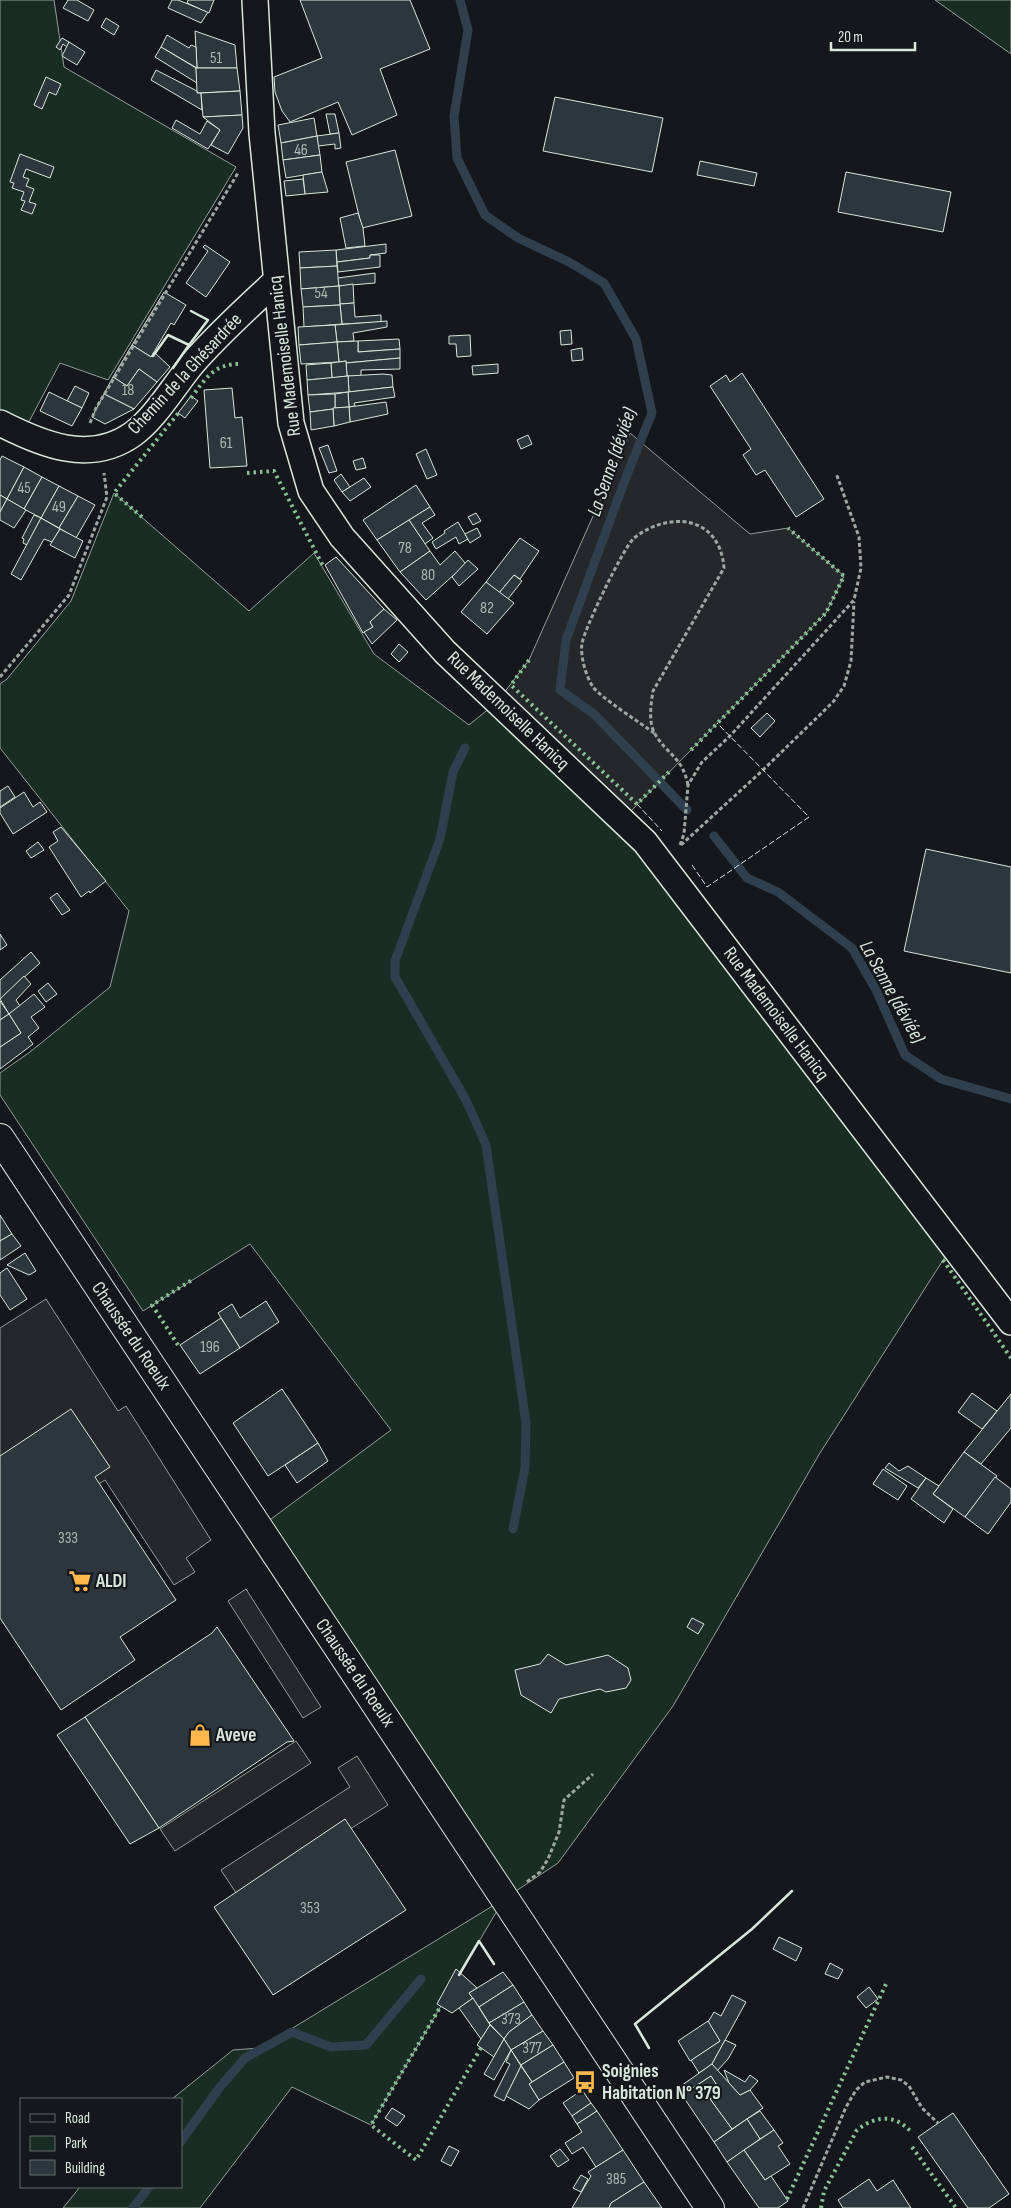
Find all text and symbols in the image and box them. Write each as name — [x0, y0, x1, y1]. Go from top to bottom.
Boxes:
scale bar — [831, 20, 915, 52]
text: 20 m — [838, 28, 863, 47]
house number: 51 — [210, 49, 222, 68]
house number: 46 — [294, 141, 308, 160]
street label: Rue Mademoiselle Hanicq — [264, 274, 306, 438]
house number: 54 — [314, 284, 328, 303]
street label: Chemin de la Ghésardrée — [123, 309, 247, 439]
house number: 18 — [122, 381, 134, 400]
water label: La Senne (déviée) — [582, 404, 642, 520]
house number: 61 — [220, 434, 233, 453]
house number: 45 — [17, 479, 31, 498]
house number: 49 — [52, 498, 66, 517]
house number: 78 — [398, 539, 412, 558]
house number: 80 — [421, 566, 435, 585]
house number: 82 — [480, 599, 494, 618]
street label: Rue Mademoiselle Hanicq — [442, 647, 574, 775]
water label: La Senne (déviée) — [854, 937, 930, 1048]
street label: Rue Mademoiselle Hanicq — [718, 943, 834, 1085]
street label: Chaussée du Roeulx — [86, 1277, 176, 1395]
house number: 196 — [200, 1338, 220, 1357]
house number: 333 — [58, 1529, 78, 1548]
supermarket icon: ALDI — [67, 1568, 93, 1594]
place label: ALDI — [95, 1570, 127, 1593]
street label: Chaussée du Roeulx — [310, 1614, 400, 1732]
shop icon: Aveve — [187, 1722, 213, 1748]
place label: Aveve — [215, 1724, 256, 1747]
house number: 353 — [300, 1899, 320, 1918]
house number: 373 — [501, 2010, 521, 2029]
house number: 377 — [522, 2039, 542, 2058]
place label: Soignies Habitation N° 379 — [602, 2060, 721, 2105]
bus stop icon: Soignies Habitation N° 379 — [572, 2069, 598, 2095]
legend — [20, 2098, 182, 2188]
text: Road — [65, 2109, 90, 2128]
text: Park — [65, 2134, 87, 2153]
text: Building — [65, 2159, 105, 2178]
house number: 385 — [606, 2170, 626, 2189]

